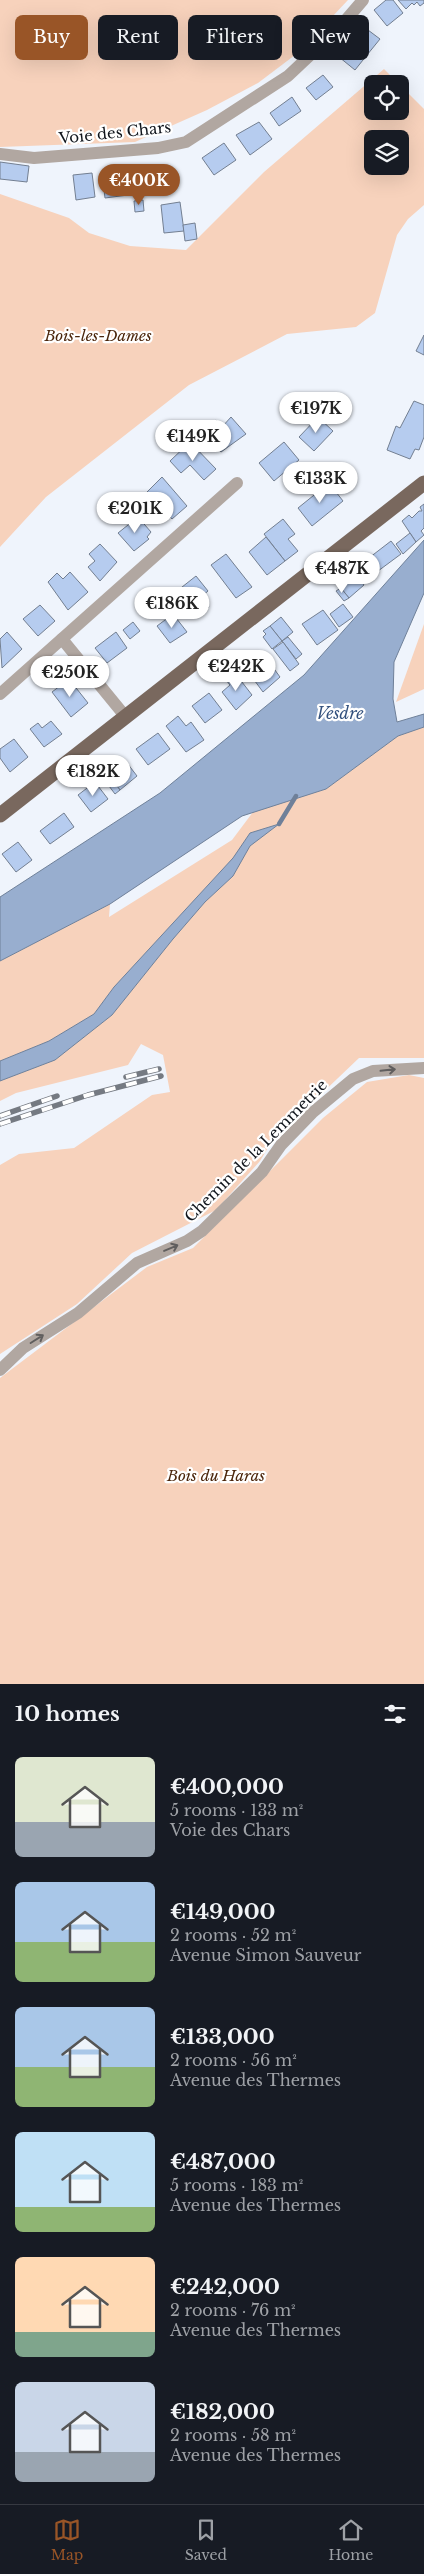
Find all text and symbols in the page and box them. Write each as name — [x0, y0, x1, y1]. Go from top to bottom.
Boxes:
chip: Buy — [15, 15, 88, 60]
chip: Rent — [98, 15, 178, 60]
chip: Filters — [188, 15, 282, 60]
chip: New — [292, 15, 369, 60]
map controls — [364, 75, 409, 175]
button: locate — [364, 75, 409, 120]
street label: Voie des Chars — [57, 117, 172, 148]
button: layers — [364, 130, 409, 175]
pin: €400K — [104, 164, 174, 206]
text: €400K — [109, 170, 169, 190]
park label: Bois-les-Dames — [43, 326, 152, 345]
pin: €197K — [281, 392, 351, 434]
text: €197K — [290, 398, 342, 418]
pin: €149K — [158, 420, 228, 462]
text: €149K — [166, 426, 220, 446]
pin: €133K — [285, 462, 355, 504]
text: €133K — [294, 468, 346, 488]
pin: €201K — [100, 492, 170, 534]
text: €201K — [108, 498, 162, 518]
pin: €487K — [307, 552, 377, 594]
text: €487K — [315, 558, 369, 578]
pin: €186K — [137, 586, 207, 629]
text: €186K — [145, 593, 199, 613]
pin: €242K — [201, 650, 271, 692]
pin: €250K — [35, 656, 105, 698]
text: €242K — [208, 656, 264, 676]
text: €250K — [41, 662, 99, 682]
water label: Vesdre — [316, 703, 364, 723]
pin: €182K — [58, 754, 128, 797]
text: €182K — [67, 761, 119, 781]
one-way arrow — [380, 1065, 396, 1074]
street label: Chemin de la Lemmetrie — [180, 1075, 331, 1226]
one-way arrow — [163, 1242, 178, 1251]
one-way arrow — [30, 1333, 44, 1343]
park label: Bois du Haras — [166, 1466, 265, 1485]
icon: filters — [381, 1700, 409, 1728]
text: 10 homes — [15, 1701, 120, 1727]
text: €400,000 — [170, 1774, 284, 1800]
icon: home — [55, 1777, 115, 1837]
text: 5 rooms · 133 m² — [170, 1800, 303, 1820]
text: Voie des Chars — [170, 1820, 290, 1840]
text: €149,000 — [170, 1899, 275, 1925]
icon: home — [55, 1902, 115, 1962]
text: 2 rooms · 52 m² — [170, 1925, 296, 1945]
text: Avenue Simon Sauveur — [170, 1945, 361, 1965]
text: €133,000 — [170, 2024, 275, 2050]
icon: home — [55, 2027, 115, 2087]
text: 2 rooms · 56 m² — [170, 2050, 297, 2070]
text: Avenue des Thermes — [170, 2070, 341, 2090]
text: €487,000 — [170, 2149, 276, 2175]
icon: home — [55, 2152, 115, 2212]
text: 5 rooms · 183 m² — [170, 2175, 303, 2195]
text: Avenue des Thermes — [170, 2195, 341, 2215]
text: €242,000 — [170, 2274, 280, 2300]
icon: home — [55, 2277, 115, 2337]
text: 2 rooms · 76 m² — [170, 2300, 296, 2320]
text: Avenue des Thermes — [170, 2320, 341, 2340]
text: €182,000 — [170, 2399, 275, 2425]
icon: home — [55, 2402, 115, 2462]
text: 2 rooms · 58 m² — [170, 2425, 296, 2445]
text: Avenue des Thermes — [170, 2445, 341, 2465]
tab: Map — [51, 2516, 83, 2564]
tab: Saved — [185, 2516, 227, 2564]
tab: Home — [328, 2516, 373, 2564]

